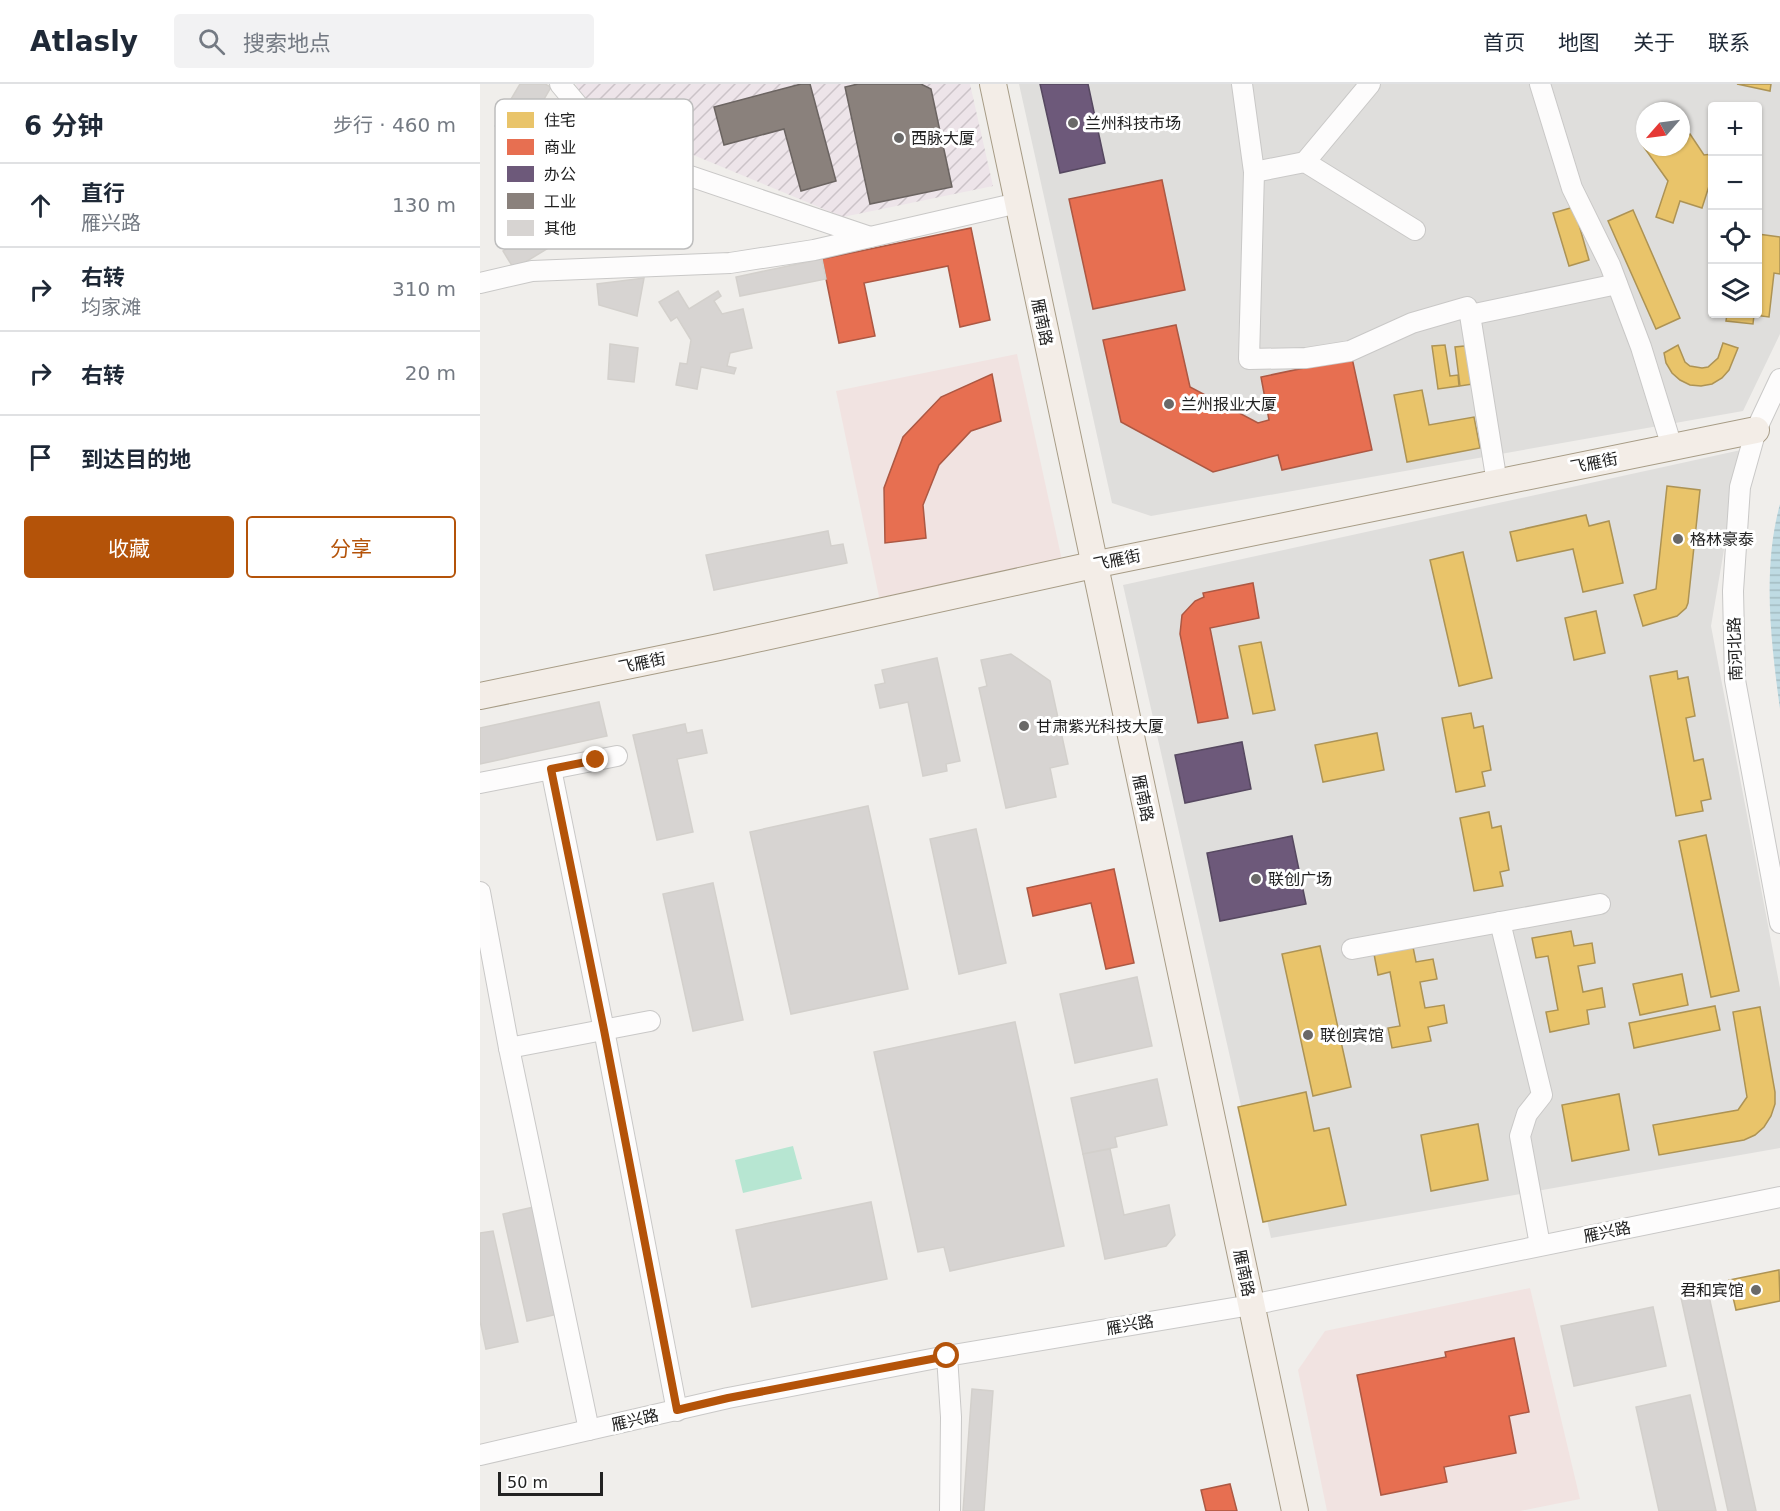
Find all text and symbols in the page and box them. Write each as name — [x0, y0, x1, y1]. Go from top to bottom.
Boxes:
search box — [174, 14, 594, 68]
text: Atlasly — [30, 25, 138, 58]
icon: search — [195, 25, 228, 58]
text: 搜索地点 — [243, 31, 331, 56]
text: 首页 — [1483, 31, 1525, 55]
text: 地图 — [1558, 31, 1600, 55]
text: 关于 — [1633, 31, 1675, 55]
text: 联系 — [1708, 31, 1750, 55]
legend — [495, 99, 693, 249]
north arrow — [1636, 102, 1690, 156]
map controls — [1708, 102, 1762, 318]
button: + — [1708, 102, 1762, 156]
text: 6 分钟 — [24, 111, 103, 141]
text: 住宅 — [544, 111, 576, 130]
text: 步行 · 460 m — [333, 113, 456, 137]
place label: 兰州科技市场 — [1085, 114, 1181, 133]
marker: 兰州科技市场 — [1066, 116, 1080, 130]
place label: 西脉大厦 — [911, 129, 975, 148]
marker: 西脉大厦 — [892, 131, 906, 145]
text: 商业 — [544, 138, 576, 157]
button: − — [1708, 156, 1762, 210]
text: 办公 — [544, 165, 576, 184]
text: 直行 — [81, 181, 125, 206]
icon: ahead — [24, 189, 57, 222]
text: 工业 — [544, 192, 576, 211]
text: 130 m — [392, 193, 456, 217]
button: locate — [1708, 210, 1762, 264]
text: 雁兴路 — [81, 211, 141, 235]
text: 其他 — [544, 219, 576, 238]
button: layers — [1708, 264, 1762, 318]
text: 右转 — [81, 265, 125, 290]
icon: right — [24, 273, 57, 306]
text: 310 m — [392, 277, 456, 301]
text: 均家滩 — [81, 295, 141, 319]
street label: 雁南路 — [1028, 297, 1056, 347]
icon: right — [24, 357, 57, 390]
text: 20 m — [405, 361, 456, 385]
text: 右转 — [81, 363, 125, 388]
place label: 兰州报业大厦 — [1181, 395, 1277, 414]
marker: 兰州报业大厦 — [1162, 397, 1176, 411]
icon: arrive — [24, 441, 57, 474]
text: 到达目的地 — [81, 447, 191, 472]
street label: 飞雁街 — [1569, 449, 1619, 477]
button: 收藏 — [24, 516, 234, 578]
button: 分享 — [246, 516, 456, 578]
place label: 格林豪泰 — [1690, 530, 1754, 549]
marker: 格林豪泰 — [1671, 532, 1685, 546]
street label: 飞雁街 — [1092, 546, 1142, 574]
street label: 南河北路 — [1724, 617, 1746, 681]
street label: 飞雁街 — [617, 649, 667, 677]
place label: 甘肃紫光科技大厦 — [1036, 717, 1164, 736]
marker: 甘肃紫光科技大厦 — [1017, 719, 1031, 733]
route end — [582, 746, 608, 772]
street label: 雁南路 — [1129, 773, 1157, 823]
place label: 联创广场 — [1268, 870, 1332, 889]
marker: 联创广场 — [1249, 872, 1263, 886]
place label: 联创宾馆 — [1320, 1026, 1384, 1045]
marker: 联创宾馆 — [1301, 1028, 1315, 1042]
street label: 雁兴路 — [1582, 1218, 1632, 1246]
street label: 雁南路 — [1230, 1248, 1258, 1298]
place label: 君和宾馆 — [1680, 1281, 1744, 1300]
marker: 君和宾馆 — [1749, 1283, 1763, 1297]
street label: 雁兴路 — [1105, 1311, 1155, 1339]
route start — [933, 1342, 959, 1368]
street label: 雁兴路 — [609, 1405, 661, 1435]
scale bar — [498, 1469, 603, 1496]
text: 50 m — [507, 1473, 548, 1492]

